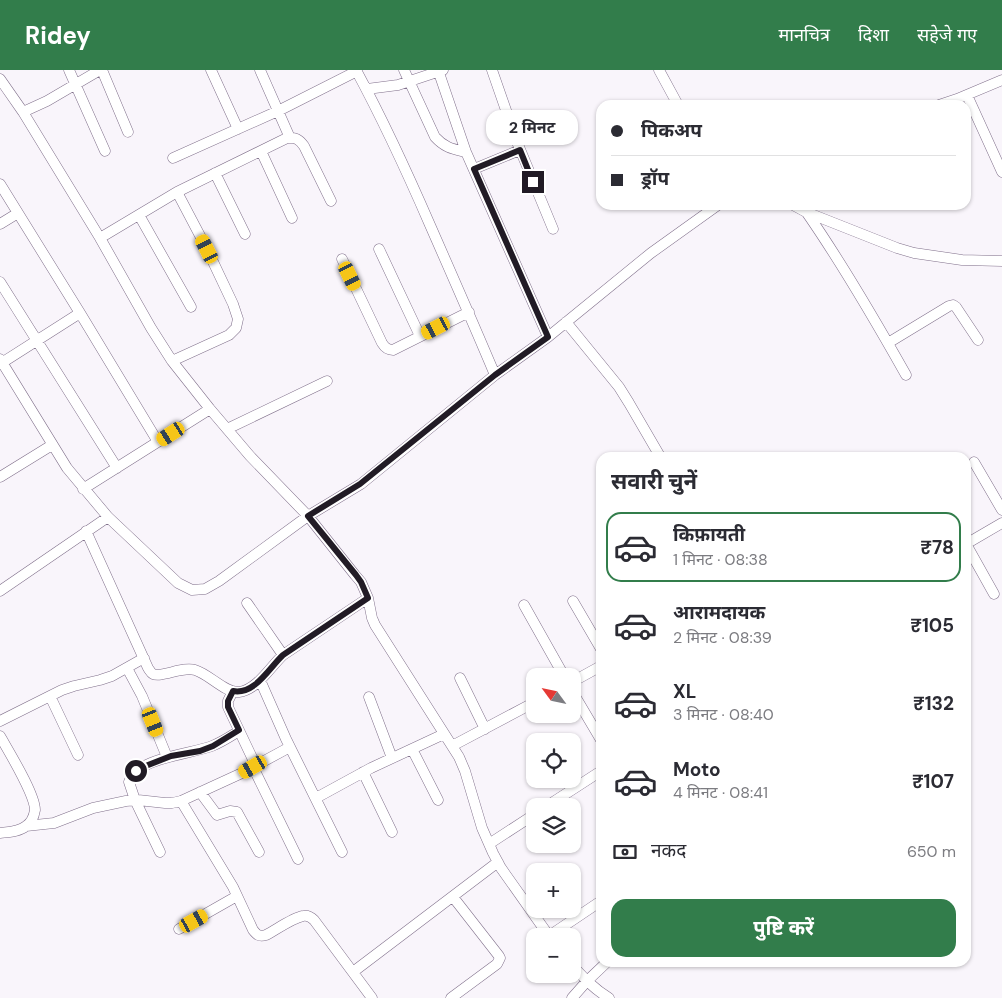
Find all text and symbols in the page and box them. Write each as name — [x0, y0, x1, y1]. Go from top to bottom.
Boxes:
text: Ridey — [25, 20, 91, 51]
text: मानचित्र — [778, 23, 830, 47]
text: दिशा — [858, 23, 889, 47]
text: सहेजे गए — [917, 23, 977, 47]
callout: 2 मिनट — [487, 109, 579, 144]
text: 2 मिनट — [509, 117, 555, 138]
text: पिकअप — [641, 118, 702, 143]
text: ड्रॉप — [641, 166, 669, 191]
route end — [522, 171, 544, 193]
car — [193, 232, 220, 266]
car — [336, 259, 363, 293]
car — [419, 315, 452, 341]
car — [154, 420, 187, 448]
text: सवारी चुनें — [611, 467, 697, 496]
text: किफ़ायती — [673, 522, 745, 547]
icon: car — [613, 525, 658, 570]
text: ₹78 — [920, 535, 954, 560]
text: 1 मिनट · 08:38 — [673, 549, 768, 570]
text: आरामदायक — [673, 600, 765, 625]
icon: car — [613, 603, 658, 648]
text: ₹105 — [910, 613, 954, 638]
text: 2 मिनट · 08:39 — [673, 627, 772, 648]
north arrow — [526, 668, 581, 722]
map controls — [526, 668, 581, 983]
text: XL — [673, 679, 696, 704]
icon: car — [613, 681, 658, 726]
text: ₹132 — [913, 691, 954, 716]
text: 3 मिनट · 08:40 — [673, 704, 774, 725]
car — [140, 705, 165, 739]
button: locate — [526, 733, 581, 788]
car — [236, 753, 269, 781]
text: Moto — [673, 757, 721, 782]
icon: car — [613, 759, 658, 804]
route start — [125, 760, 147, 782]
text: ₹107 — [912, 769, 954, 794]
text: 4 मिनट · 08:41 — [673, 782, 768, 803]
button: layers — [526, 798, 581, 853]
icon: cash — [611, 838, 639, 866]
text: नकद — [651, 838, 686, 863]
text: 650 m — [907, 841, 956, 862]
button: + — [526, 863, 581, 918]
button: पुष्टि करें — [611, 899, 956, 957]
car — [177, 907, 210, 935]
button: − — [526, 928, 581, 983]

